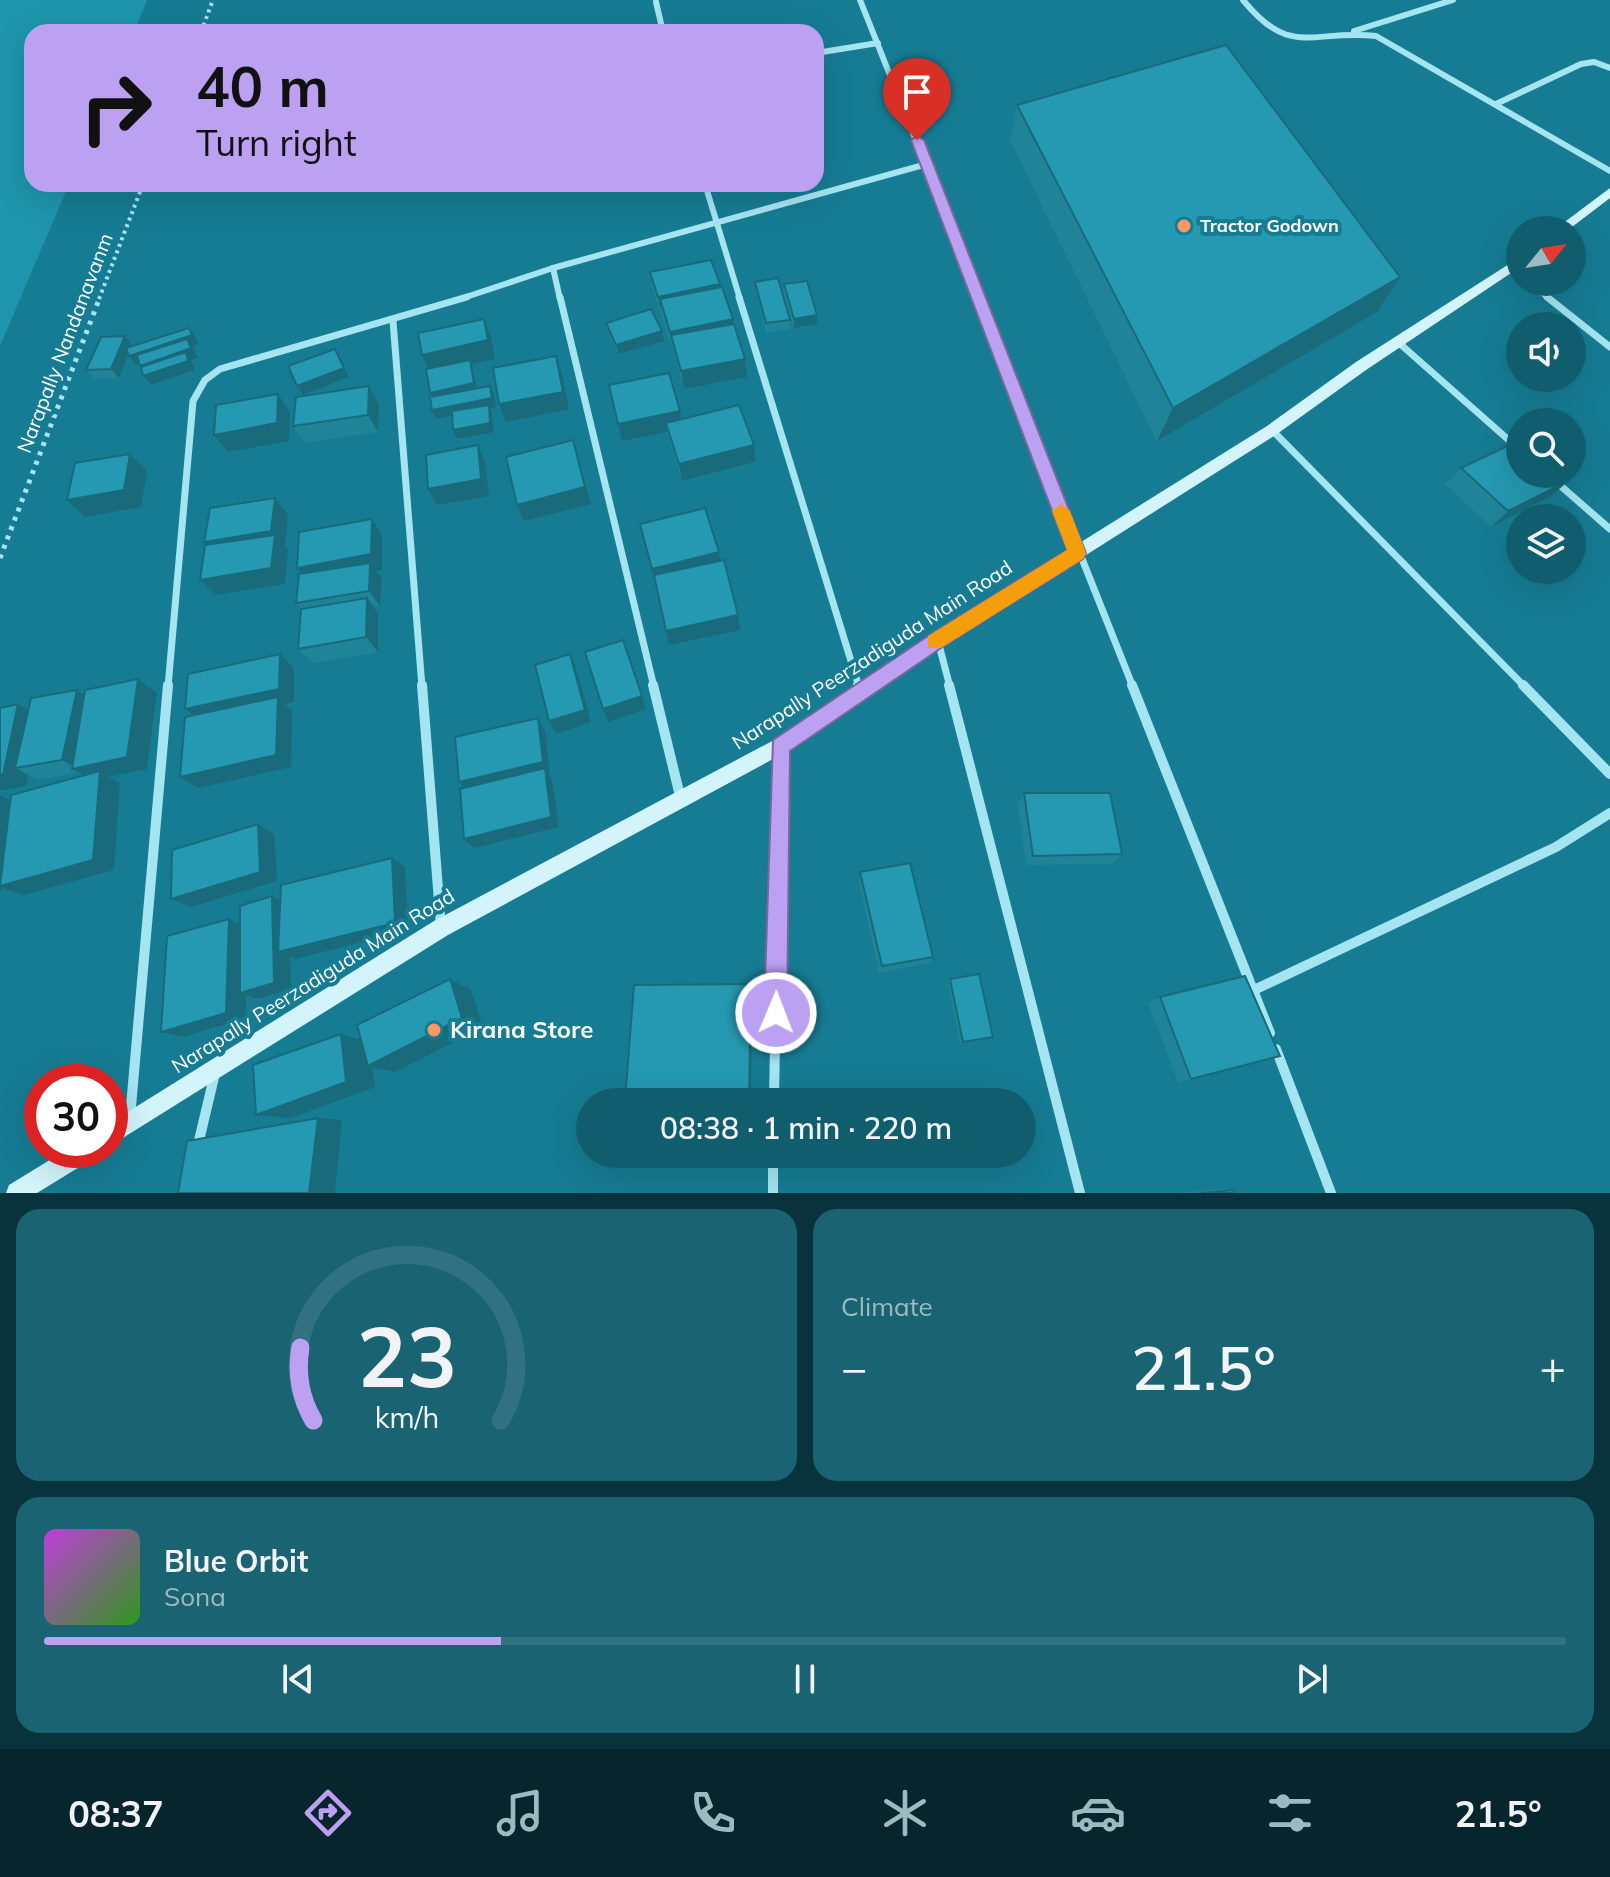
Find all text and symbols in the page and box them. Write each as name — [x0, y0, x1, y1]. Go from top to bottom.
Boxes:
text: 40 m — [196, 51, 329, 121]
icon: right — [64, 56, 168, 160]
pin — [883, 58, 951, 140]
icon: arrive — [895, 70, 939, 114]
text: Turn right — [196, 120, 357, 165]
place label: Tractor Godown — [1200, 214, 1339, 237]
north arrow — [1506, 216, 1586, 296]
map controls — [1506, 216, 1586, 584]
marker: Tractor Godown — [1175, 217, 1193, 235]
street label: Narapally Nandanavanm — [11, 229, 118, 456]
button: sound — [1506, 312, 1586, 392]
button: search — [1506, 408, 1586, 488]
button: layers — [1506, 504, 1586, 584]
street label: Narapally Peerzadiguda Main Road — [727, 555, 1016, 755]
street label: Narapally Peerzadiguda Main Road — [167, 883, 459, 1078]
position arrow — [734, 971, 818, 1055]
place label: Kirana Store — [450, 1014, 593, 1044]
marker: Kirana Store — [425, 1021, 443, 1039]
speed limit sign: 30 — [24, 1064, 128, 1168]
text: 08:38 · 1 min · 220 m — [660, 1109, 952, 1147]
text: Climate — [841, 1290, 933, 1323]
text: 23 — [357, 1303, 456, 1408]
text: 21.5° — [1131, 1330, 1276, 1405]
text: − — [841, 1340, 867, 1395]
text: + — [1540, 1340, 1566, 1395]
text: km/h — [374, 1399, 439, 1435]
text: Blue Orbit — [164, 1542, 308, 1580]
text: Sona — [164, 1580, 226, 1613]
icon: previous — [276, 1657, 320, 1701]
icon: pause — [783, 1657, 827, 1701]
icon: next — [1290, 1657, 1334, 1701]
icon: directions — [300, 1785, 356, 1841]
icon: music — [492, 1785, 548, 1841]
icon: phone — [685, 1785, 741, 1841]
icon: climate — [877, 1785, 933, 1841]
icon: car — [1070, 1785, 1126, 1841]
icon: filters — [1262, 1785, 1318, 1841]
text: 08:37 — [68, 1791, 164, 1836]
text: 21.5° — [1454, 1791, 1542, 1836]

